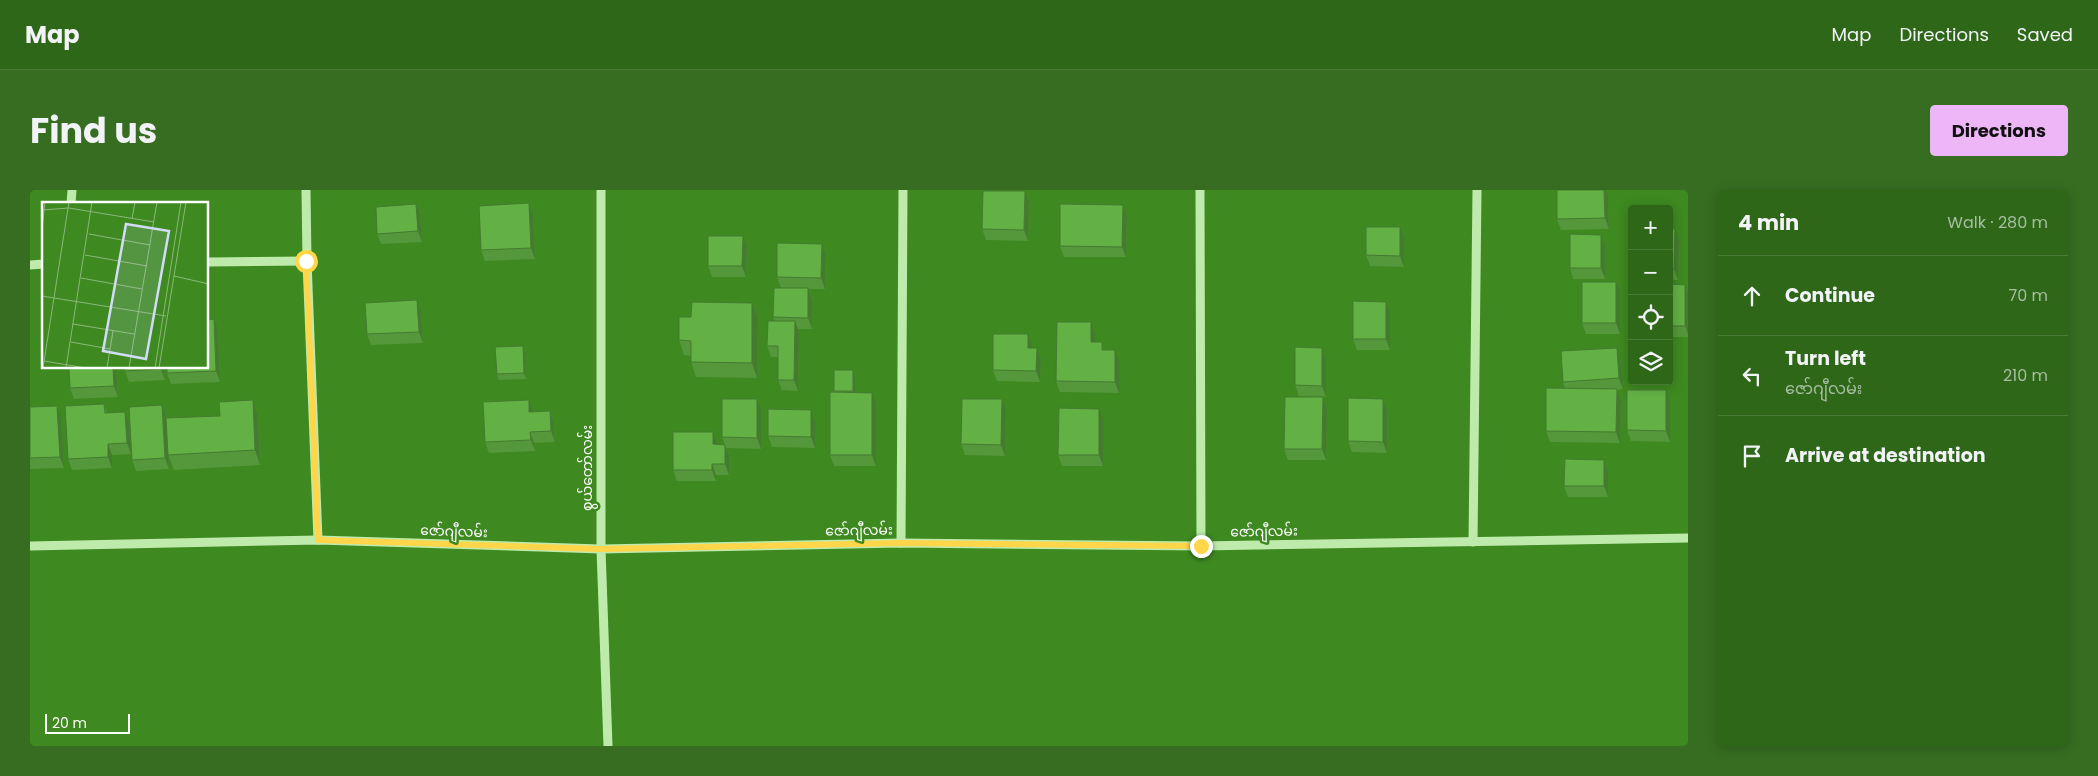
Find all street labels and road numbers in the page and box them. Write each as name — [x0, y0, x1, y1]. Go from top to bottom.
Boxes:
street label: စွယ်တော်လမ်း — [577, 425, 598, 511]
street label: ဇော်ဂျီလမ်း — [825, 519, 893, 543]
street label: ဇော်ဂျီလမ်း — [420, 520, 488, 544]
street label: ဇော်ဂျီလမ်း — [1230, 520, 1298, 544]

